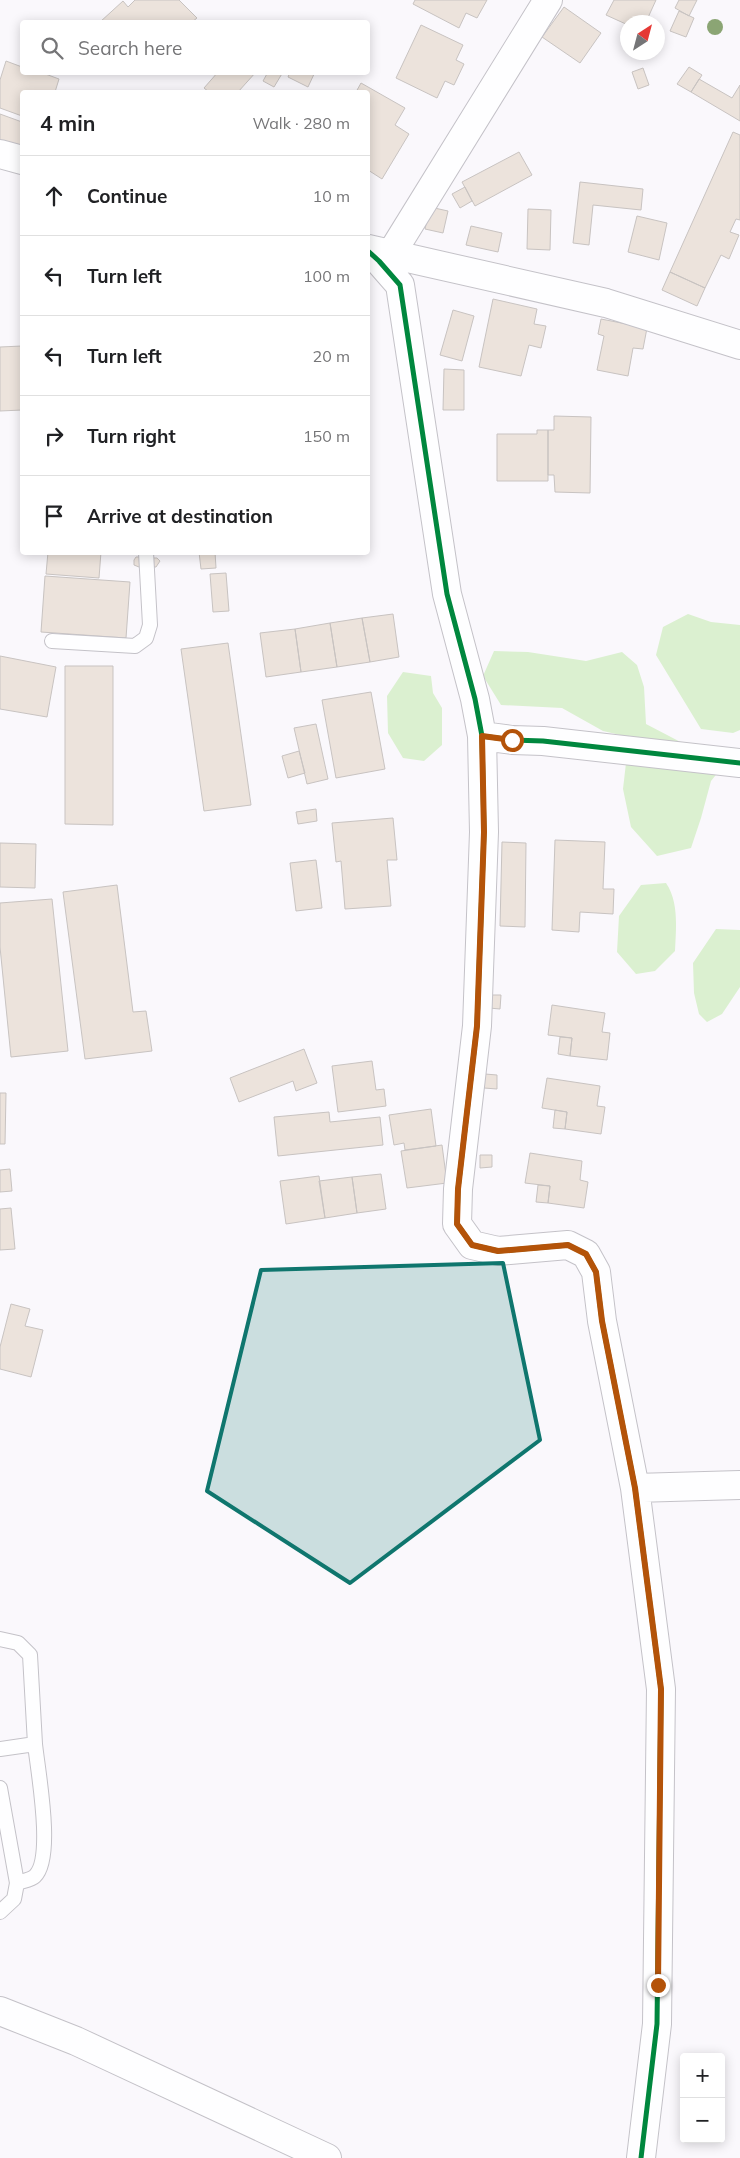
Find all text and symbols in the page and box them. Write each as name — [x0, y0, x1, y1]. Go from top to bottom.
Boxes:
north arrow — [620, 15, 665, 60]
search box — [20, 20, 370, 75]
icon: search — [38, 34, 66, 62]
text: Search here — [78, 36, 182, 60]
text: 4 min — [40, 110, 95, 136]
text: Walk · 280 m — [252, 113, 350, 133]
icon: ahead — [40, 182, 68, 210]
text: Continue — [87, 184, 167, 208]
text: 10 m — [313, 186, 350, 206]
icon: left — [40, 262, 68, 290]
text: Turn left — [87, 264, 162, 288]
text: 100 m — [303, 266, 350, 286]
icon: left — [40, 342, 68, 370]
text: Turn left — [87, 344, 162, 368]
text: 20 m — [313, 346, 350, 366]
icon: right — [40, 422, 68, 450]
text: Turn right — [87, 424, 176, 448]
text: 150 m — [303, 426, 350, 446]
icon: arrive — [40, 502, 68, 530]
text: Arrive at destination — [87, 504, 273, 528]
route start — [501, 729, 524, 752]
route end — [647, 1974, 670, 1997]
map controls — [680, 2053, 725, 2143]
button: + — [680, 2053, 725, 2098]
button: − — [680, 2098, 725, 2143]

